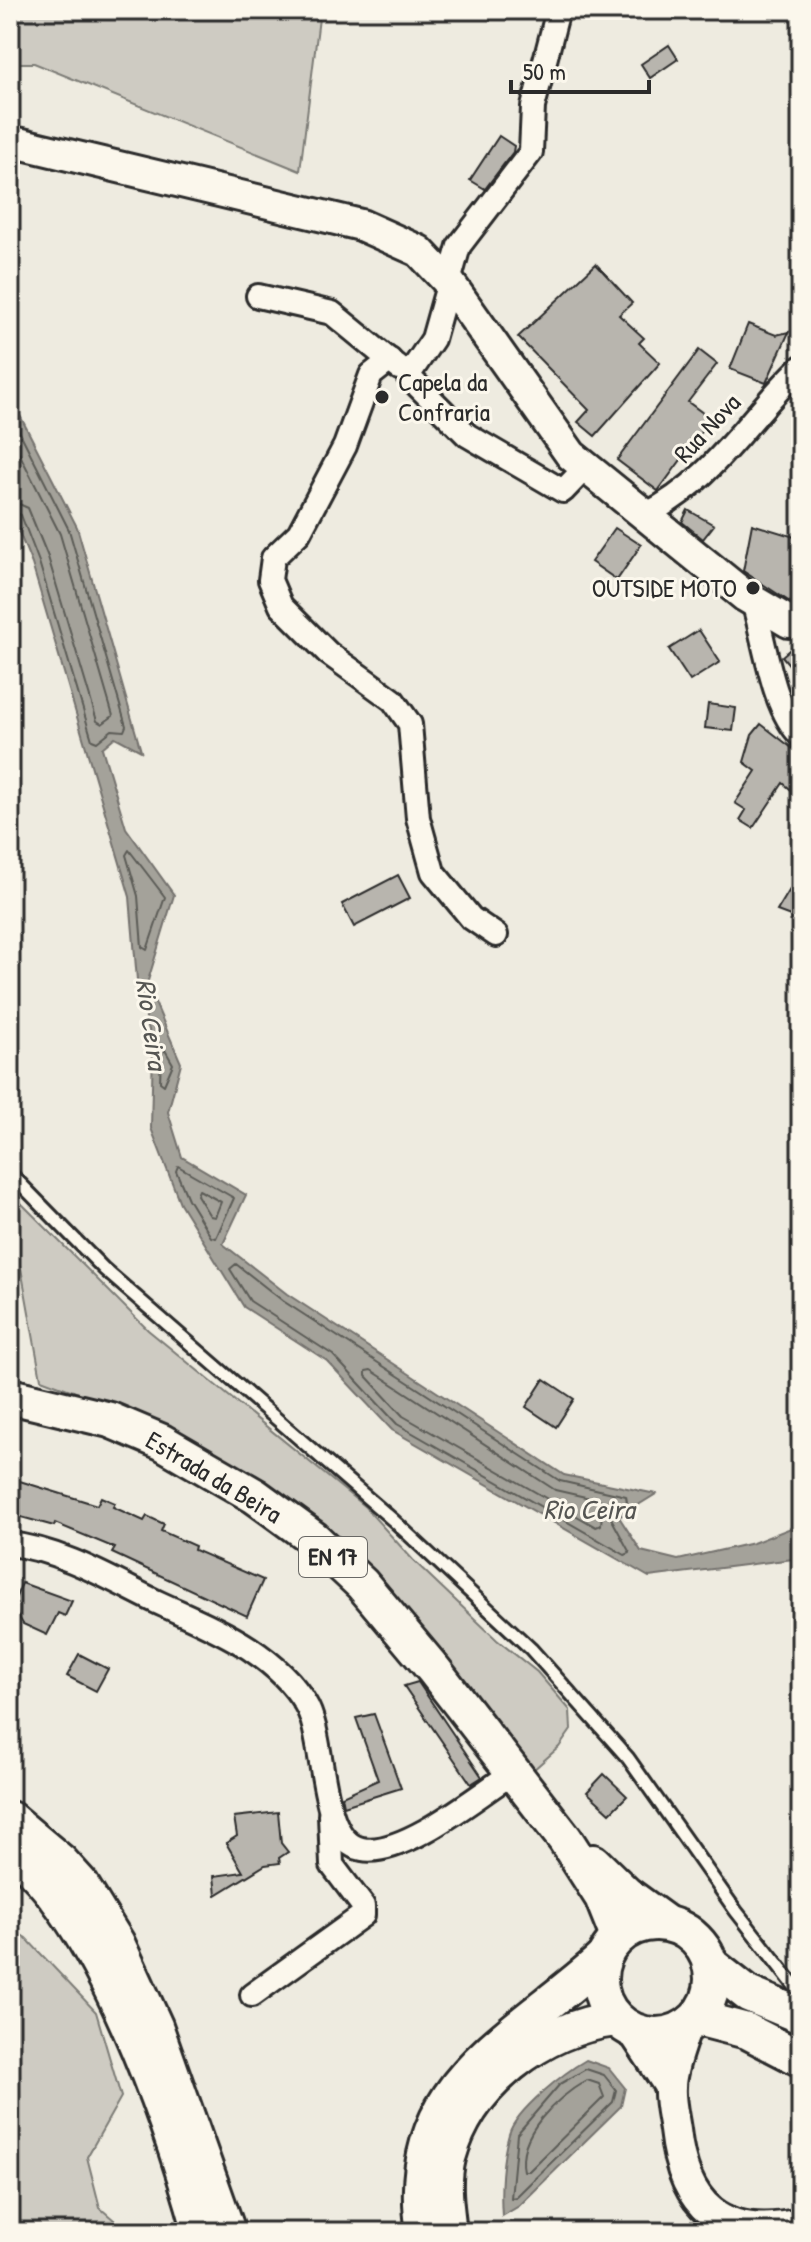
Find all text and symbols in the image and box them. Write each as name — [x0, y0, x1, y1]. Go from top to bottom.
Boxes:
scale bar — [511, 44, 649, 94]
text: 50 m — [523, 55, 566, 87]
place label: Capela da Confraria — [398, 364, 490, 429]
street label: Rua Nova — [665, 385, 748, 470]
marker: Capela da Confraria — [373, 388, 391, 406]
place label: OUTSIDE MOTO — [592, 570, 737, 605]
marker: OUTSIDE MOTO — [744, 579, 762, 597]
water label: Rio Ceira — [127, 976, 178, 1075]
street label: Estrada da Beira — [140, 1422, 289, 1531]
water label: Rio Ceira — [543, 1490, 638, 1528]
road number: EN 17 — [299, 1537, 367, 1577]

